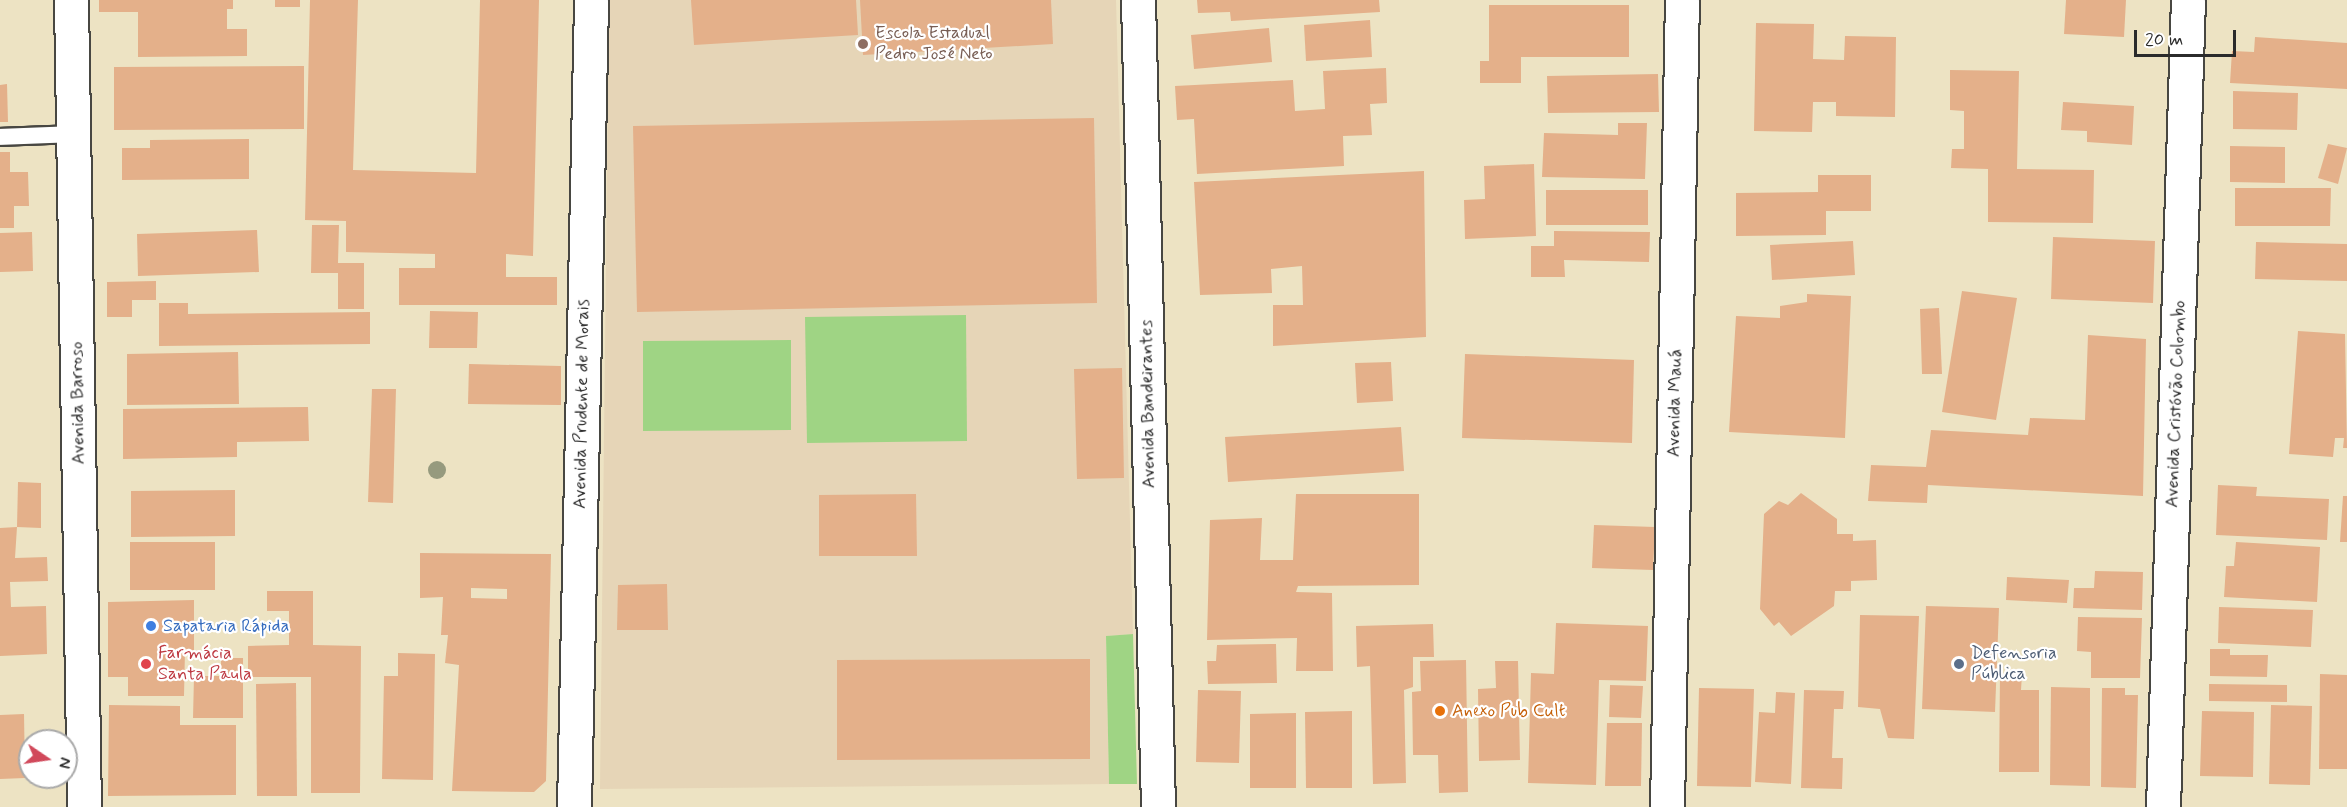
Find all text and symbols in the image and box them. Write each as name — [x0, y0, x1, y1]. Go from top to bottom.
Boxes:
scale bar — [2137, 18, 2239, 56]
place label: Escola Estadual Pedro José Neto — [875, 23, 993, 66]
text: 20 m — [2145, 28, 2183, 52]
marker: Escola Estadual Pedro José Neto — [856, 37, 870, 51]
street label: Avenida Prudente de Morais — [569, 299, 595, 509]
street label: Avenida Cristóvão Colombo — [2162, 300, 2190, 508]
street label: Avenida Bandeirantes — [1136, 319, 1160, 489]
street label: Avenida Barroso — [66, 341, 90, 465]
street label: Avenida Mauá — [1663, 350, 1687, 456]
place label: Sapataria Rápida — [163, 615, 289, 637]
marker: Sapataria Rápida — [144, 619, 158, 633]
place label: Farmácia Santa Paula — [158, 643, 250, 686]
place label: Defensoria Pública — [1971, 643, 2057, 686]
marker: Farmácia Santa Paula — [139, 657, 153, 671]
marker: Defensoria Pública — [1952, 657, 1966, 671]
place label: Anexo Pub Cult — [1452, 700, 1568, 722]
marker: Anexo Pub Cult — [1433, 704, 1447, 718]
north arrow — [18, 729, 78, 789]
text: N — [53, 755, 76, 770]

